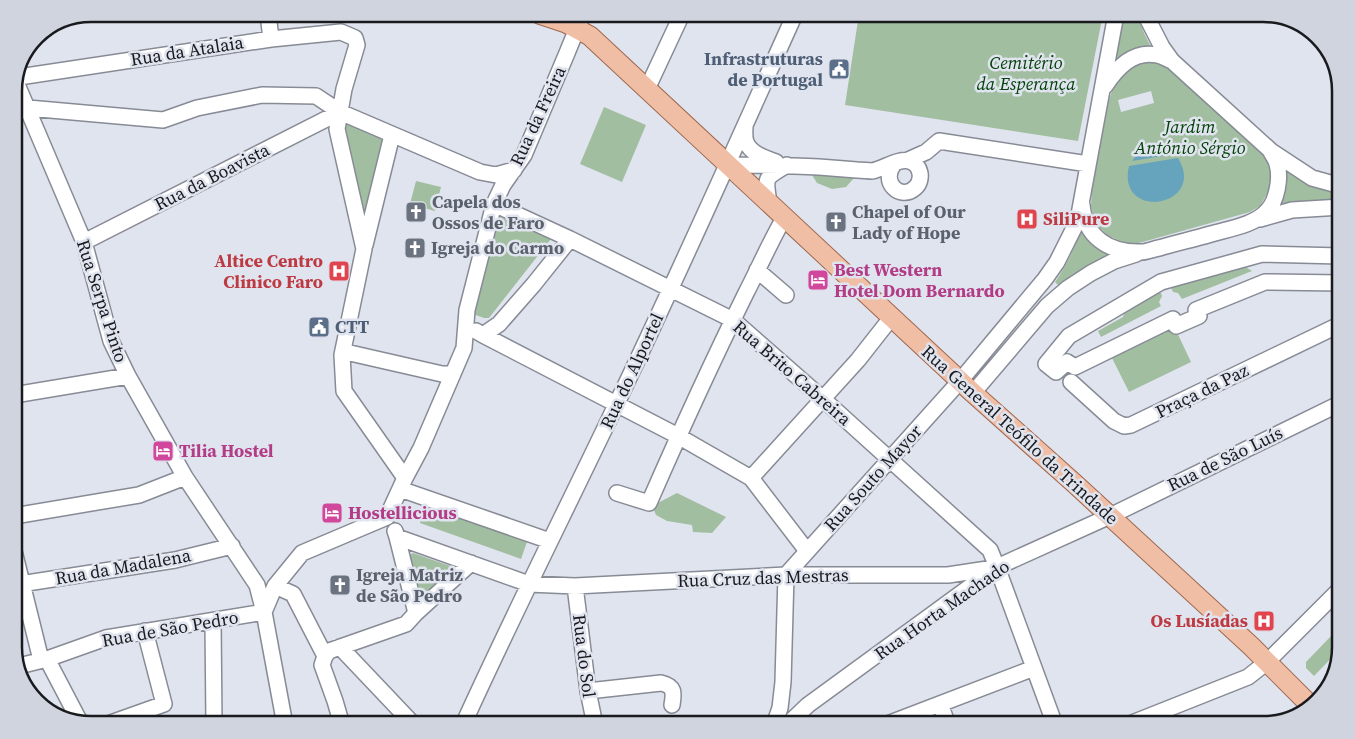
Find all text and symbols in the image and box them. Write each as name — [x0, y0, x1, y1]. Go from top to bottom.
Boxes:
street label: Rua da Atalaia — [129, 29, 246, 72]
place label: Infrastruturas de Portugal — [704, 46, 823, 92]
park label: Cemitério da Esperança — [976, 50, 1076, 96]
public building icon: Infrastruturas de Portugal — [827, 57, 851, 81]
street label: Rua da Freira — [504, 61, 572, 170]
park label: Jardim António Sérgio — [1134, 114, 1246, 160]
street label: Rua da Boavista — [150, 136, 274, 216]
place label: Capela dos Ossos de Faro — [432, 189, 544, 235]
place label: Chapel of Our Lady of Hope — [852, 199, 966, 245]
church icon: Capela dos Ossos de Faro — [404, 200, 428, 224]
place label: SiliPure — [1043, 206, 1109, 231]
hospital icon: SiliPure — [1015, 207, 1039, 231]
church icon: Chapel of Our Lady of Hope — [824, 210, 848, 234]
place label: Igreja do Carmo — [431, 235, 564, 260]
street label: Rua Serpa Pinto — [71, 236, 134, 366]
church icon: Igreja do Carmo — [403, 236, 427, 260]
place label: Altice Centro Clinico Faro — [214, 248, 323, 294]
place label: Best Western Hotel Dom Bernardo — [834, 257, 1005, 303]
hospital icon: Altice Centro Clinico Faro — [327, 259, 351, 283]
hotel icon: Best Western Hotel Dom Bernardo — [806, 268, 830, 292]
street label: Rua do Alportel — [594, 309, 669, 433]
place label: CTT — [335, 314, 370, 339]
street label: Rua Brito Cabreira — [728, 314, 857, 431]
public building icon: CTT — [307, 315, 331, 339]
street label: Rua General Teófilo da Trindade — [916, 339, 1124, 530]
street label: Praça da Paz — [1151, 357, 1252, 424]
street label: Rua Souto Mayor — [818, 419, 928, 537]
street label: Rua de São Luís — [1163, 420, 1287, 497]
place label: Tilia Hostel — [179, 438, 274, 463]
hotel icon: Tilia Hostel — [151, 439, 175, 463]
place label: Hostellicious — [348, 500, 457, 525]
hotel icon: Hostellicious — [320, 501, 344, 525]
street label: Rua da Madalena — [53, 542, 194, 591]
street label: Rua Horta Machado — [869, 553, 1014, 666]
place label: Igreja Matriz de São Pedro — [356, 562, 464, 608]
street label: Rua Cruz das Mestras — [677, 562, 849, 593]
church icon: Igreja Matriz de São Pedro — [328, 573, 352, 597]
street label: Rua de São Pedro — [100, 604, 240, 653]
place label: Os Lusíadas — [1151, 608, 1248, 633]
hospital icon: Os Lusíadas — [1252, 609, 1276, 633]
street label: Rua do Sol — [567, 613, 602, 699]

